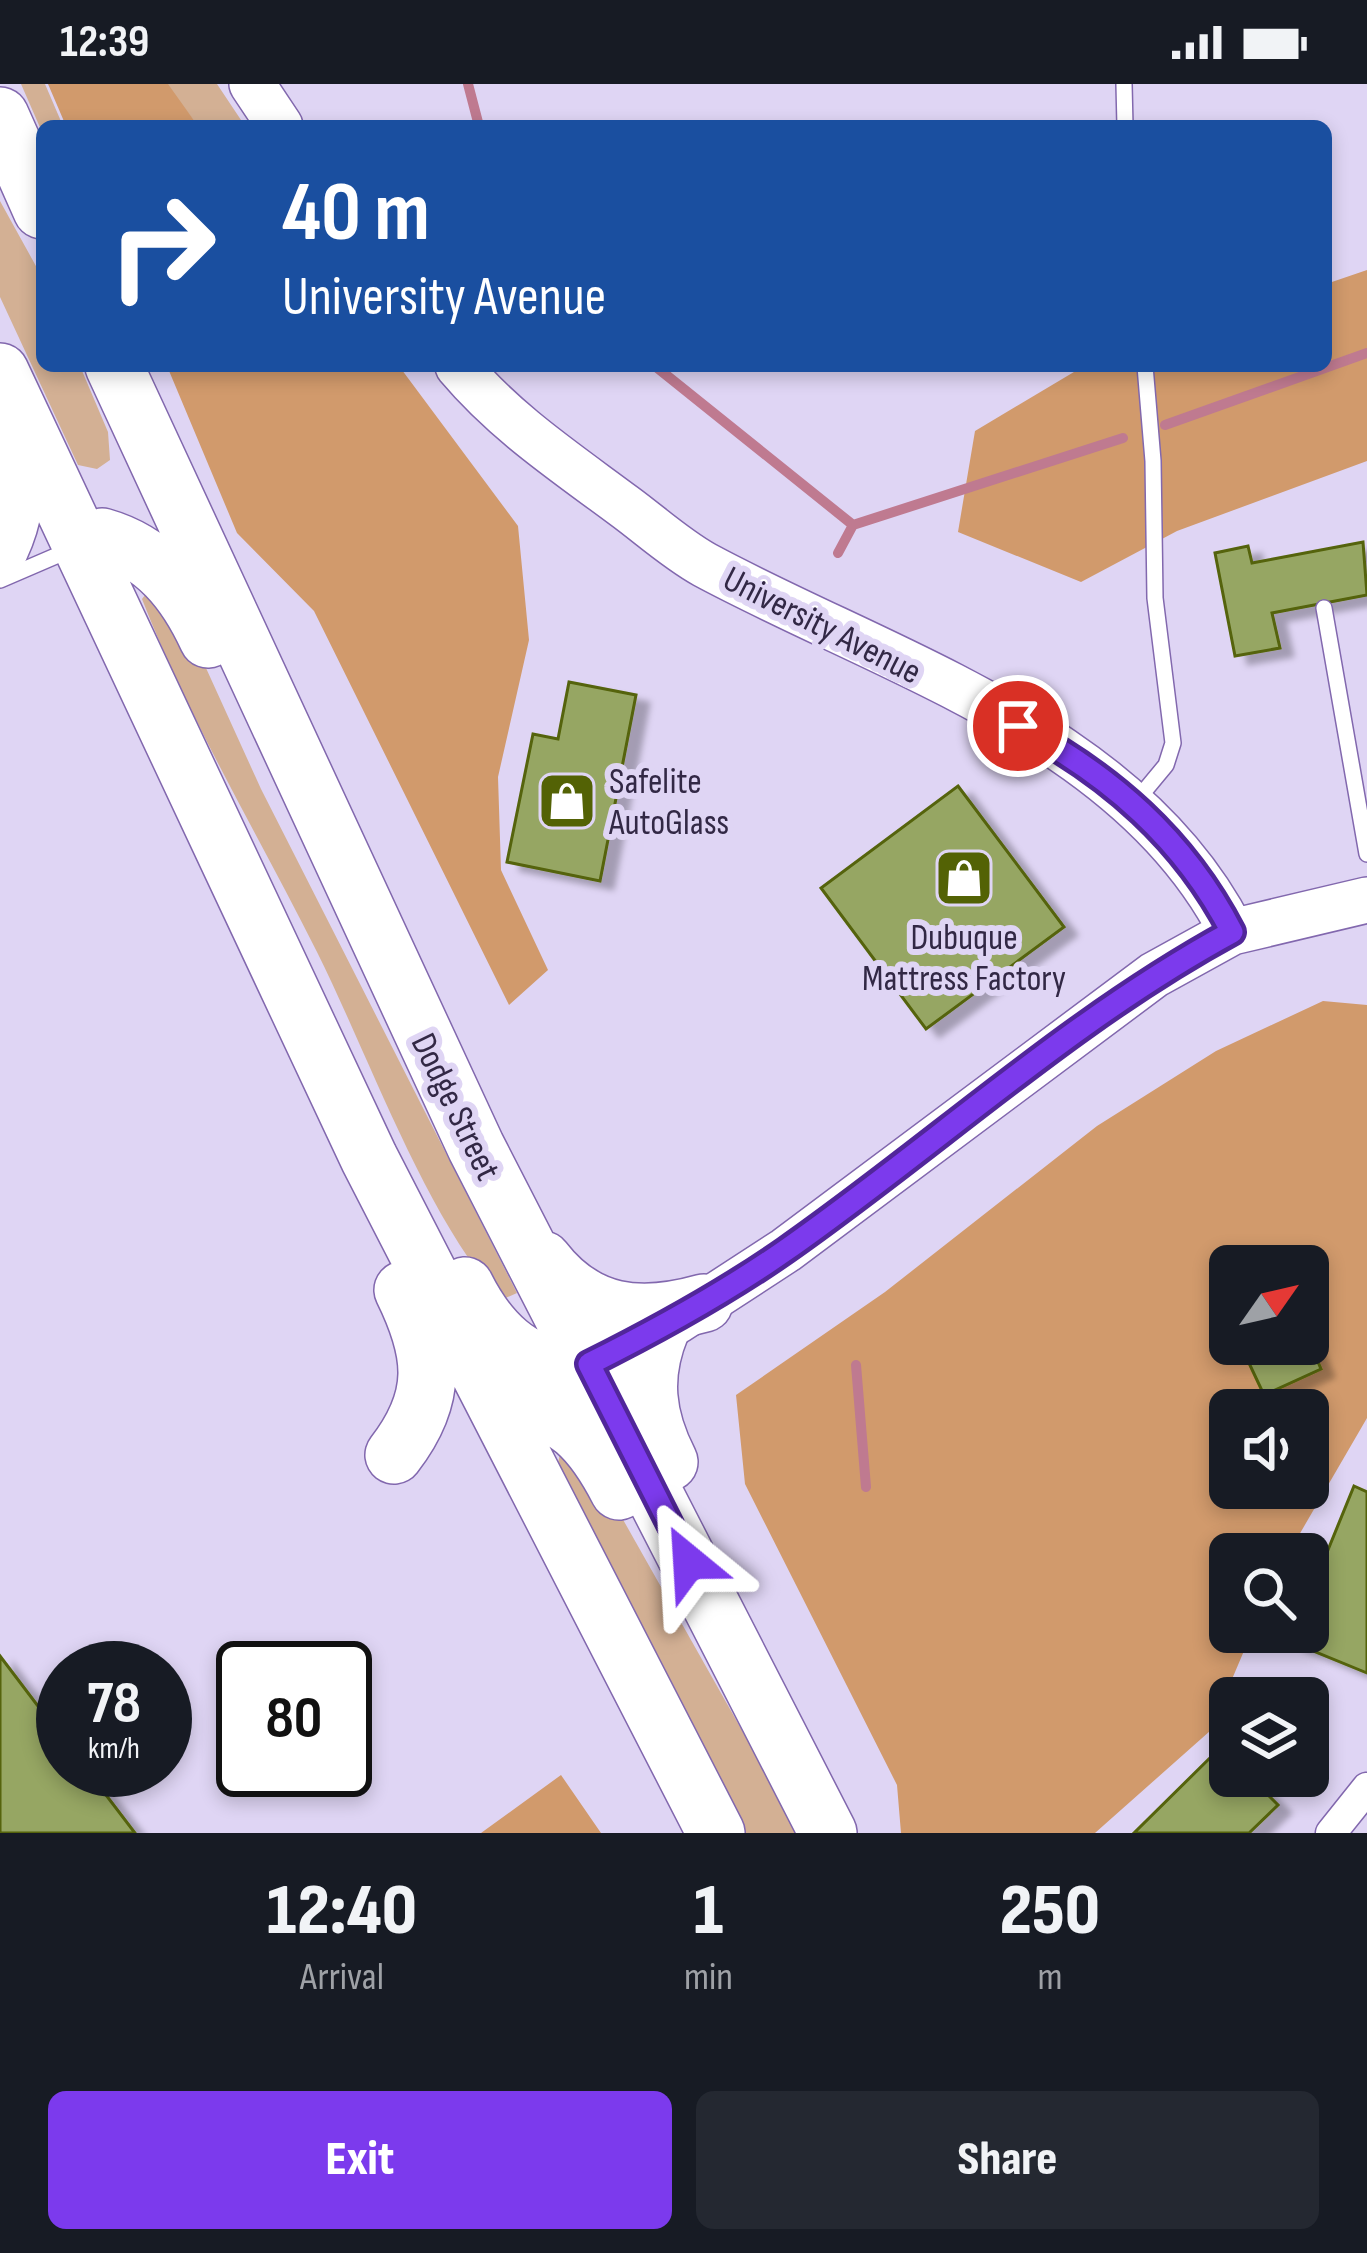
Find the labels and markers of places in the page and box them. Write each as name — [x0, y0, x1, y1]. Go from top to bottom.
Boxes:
pin — [967, 675, 1069, 777]
place label: Safelite AutoGlass — [608, 761, 729, 845]
shop icon: Safelite AutoGlass — [536, 770, 598, 832]
shop icon: Dubuque Mattress Factory — [933, 847, 995, 909]
place label: Dubuque Mattress Factory — [862, 917, 1066, 1001]

